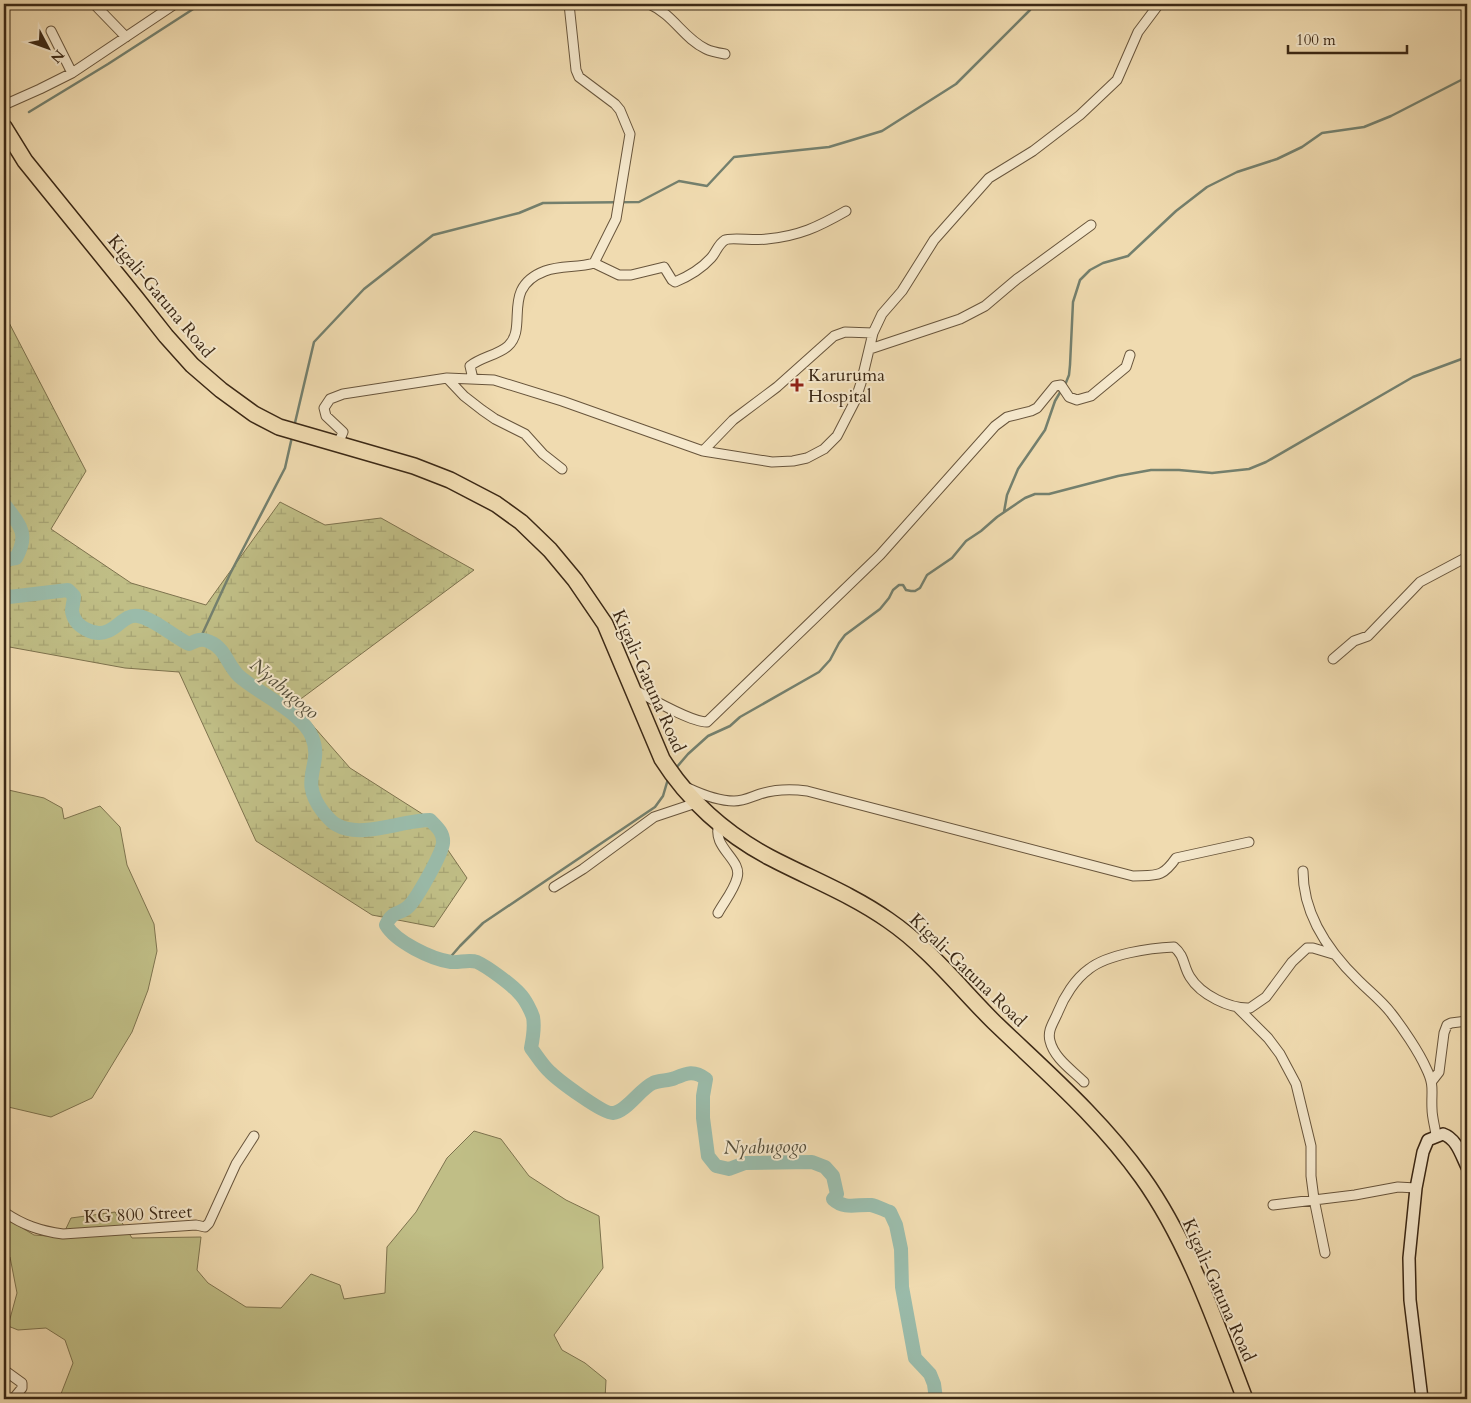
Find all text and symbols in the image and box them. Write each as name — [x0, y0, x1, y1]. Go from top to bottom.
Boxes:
north arrow — [22, 22, 72, 72]
scale bar — [1288, 22, 1407, 54]
text: 100 m — [1296, 30, 1336, 50]
text: N — [46, 45, 69, 67]
street label: Kigali-Gatuna Road — [102, 229, 220, 364]
place label: Karuruma Hospital — [808, 363, 885, 409]
marker: Karuruma Hospital — [790, 378, 804, 392]
street label: Kigali-Gatuna Road — [606, 606, 691, 757]
water label: Nyabugogo — [244, 652, 325, 725]
street label: Kigali-Gatuna Road — [904, 908, 1032, 1033]
water label: Nyabugogo — [723, 1133, 807, 1161]
street label: KG 800 Street — [83, 1199, 193, 1230]
street label: Kigali-Gatuna Road — [1176, 1215, 1261, 1366]

